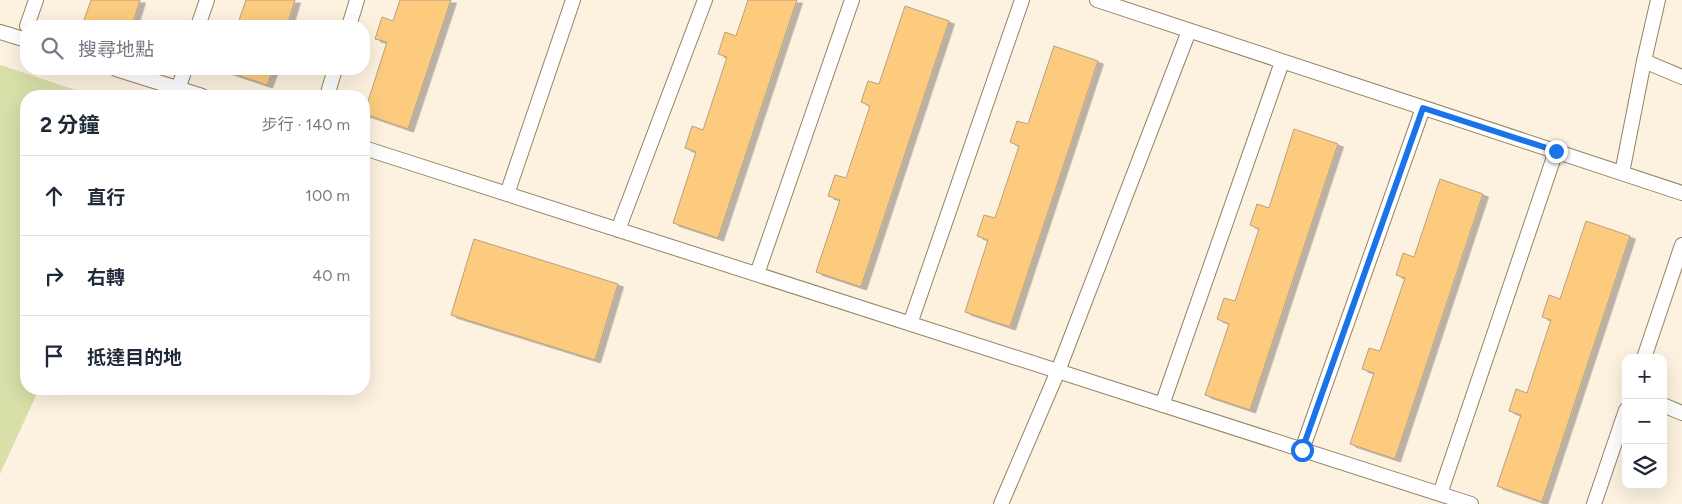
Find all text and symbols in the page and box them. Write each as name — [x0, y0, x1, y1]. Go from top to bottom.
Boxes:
search box — [20, 20, 370, 75]
icon: search — [38, 34, 66, 62]
text: 搜尋地點 — [78, 38, 154, 61]
text: 2 分鐘 — [40, 112, 99, 137]
text: 步行 · 140 m — [262, 115, 350, 134]
route end — [1545, 140, 1568, 163]
icon: ahead — [40, 182, 68, 210]
text: 直行 — [87, 186, 125, 209]
text: 100 m — [305, 186, 350, 205]
icon: right — [40, 262, 68, 290]
text: 右轉 — [87, 266, 125, 289]
text: 40 m — [312, 266, 350, 285]
icon: arrive — [40, 342, 68, 370]
text: 抵達目的地 — [87, 346, 182, 369]
map controls — [1622, 354, 1667, 489]
button: + — [1622, 354, 1667, 399]
button: − — [1622, 399, 1667, 444]
route start — [1291, 439, 1314, 462]
button: layers — [1622, 444, 1667, 489]

